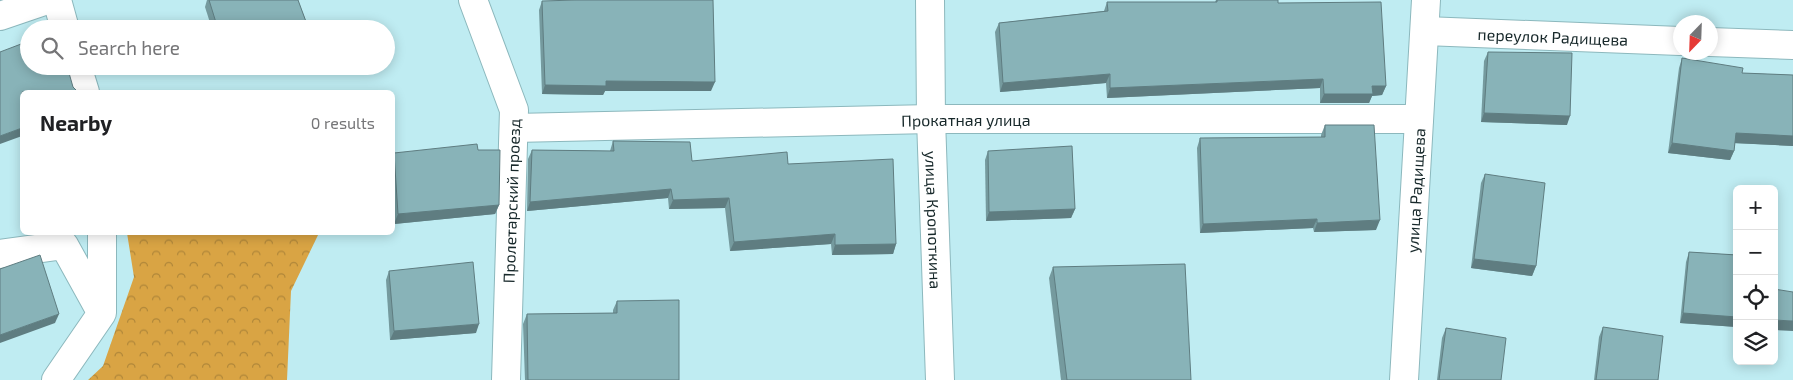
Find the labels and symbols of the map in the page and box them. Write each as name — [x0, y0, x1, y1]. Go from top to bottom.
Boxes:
north arrow — [1673, 15, 1718, 60]
street label: переулок Радищева — [1477, 24, 1629, 48]
street label: Прокатная улица — [901, 110, 1031, 130]
street label: Пролетарский проезд — [499, 118, 523, 284]
street label: улица Радищева — [1402, 127, 1428, 253]
street label: улица Кропоткина — [922, 150, 946, 290]

